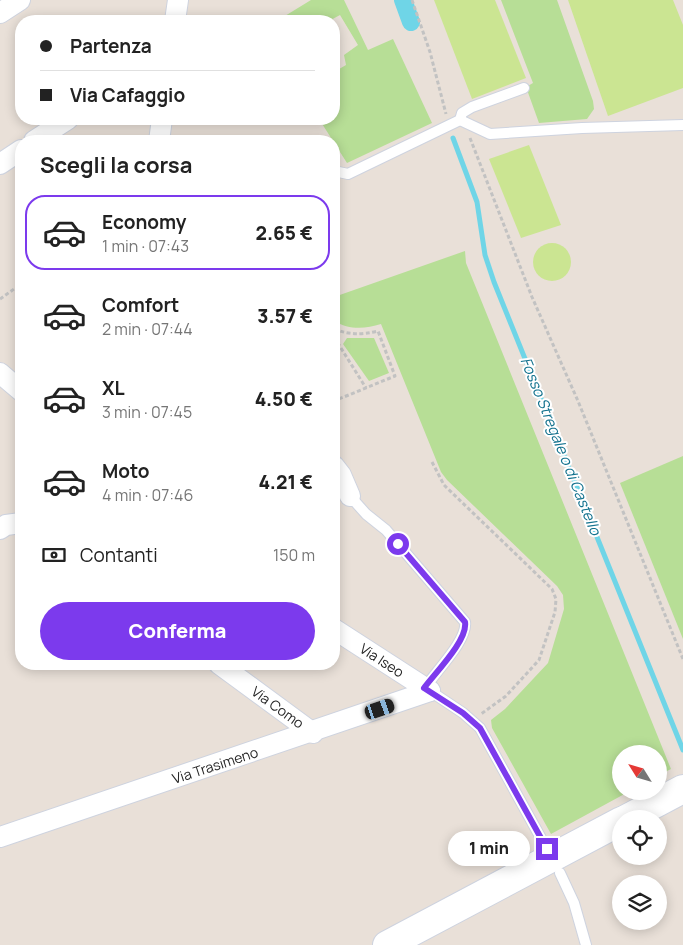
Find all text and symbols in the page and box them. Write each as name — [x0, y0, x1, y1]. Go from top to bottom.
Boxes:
text: Partenza — [70, 33, 152, 59]
text: Via Cafaggio — [70, 82, 185, 108]
text: Scegli la corsa — [40, 150, 192, 180]
text: Economy — [102, 209, 186, 235]
icon: car — [42, 210, 87, 255]
text: 2.65 € — [255, 220, 313, 246]
text: 1 min · 07:43 — [102, 235, 189, 257]
text: Comfort — [102, 292, 179, 318]
icon: car — [42, 293, 87, 338]
text: 3.57 € — [257, 303, 313, 329]
text: 2 min · 07:44 — [102, 318, 193, 340]
water label: Fosso Stregale o di Castello — [516, 354, 607, 539]
text: XL — [102, 375, 125, 401]
icon: car — [42, 376, 87, 421]
text: 4.50 € — [255, 386, 313, 412]
text: 3 min · 07:45 — [102, 401, 192, 423]
text: Moto — [102, 458, 149, 484]
icon: car — [42, 459, 87, 504]
text: 4.21 € — [259, 469, 313, 495]
text: 4 min · 07:46 — [102, 484, 193, 506]
route start — [387, 533, 409, 555]
icon: cash — [40, 541, 68, 569]
text: Contanti — [80, 542, 158, 568]
text: 150 m — [273, 544, 315, 566]
button: Conferma — [40, 602, 315, 660]
street label: Via Iseo — [356, 639, 408, 681]
street label: Via Como — [248, 682, 308, 732]
car — [363, 697, 396, 721]
street label: Via Trasimeno — [170, 742, 260, 788]
north arrow — [612, 745, 668, 800]
map controls — [612, 745, 667, 930]
button: locate — [612, 810, 667, 865]
callout: 1 min — [447, 832, 530, 866]
text: 1 min — [469, 837, 509, 859]
route end — [536, 838, 558, 860]
button: layers — [612, 875, 667, 930]

